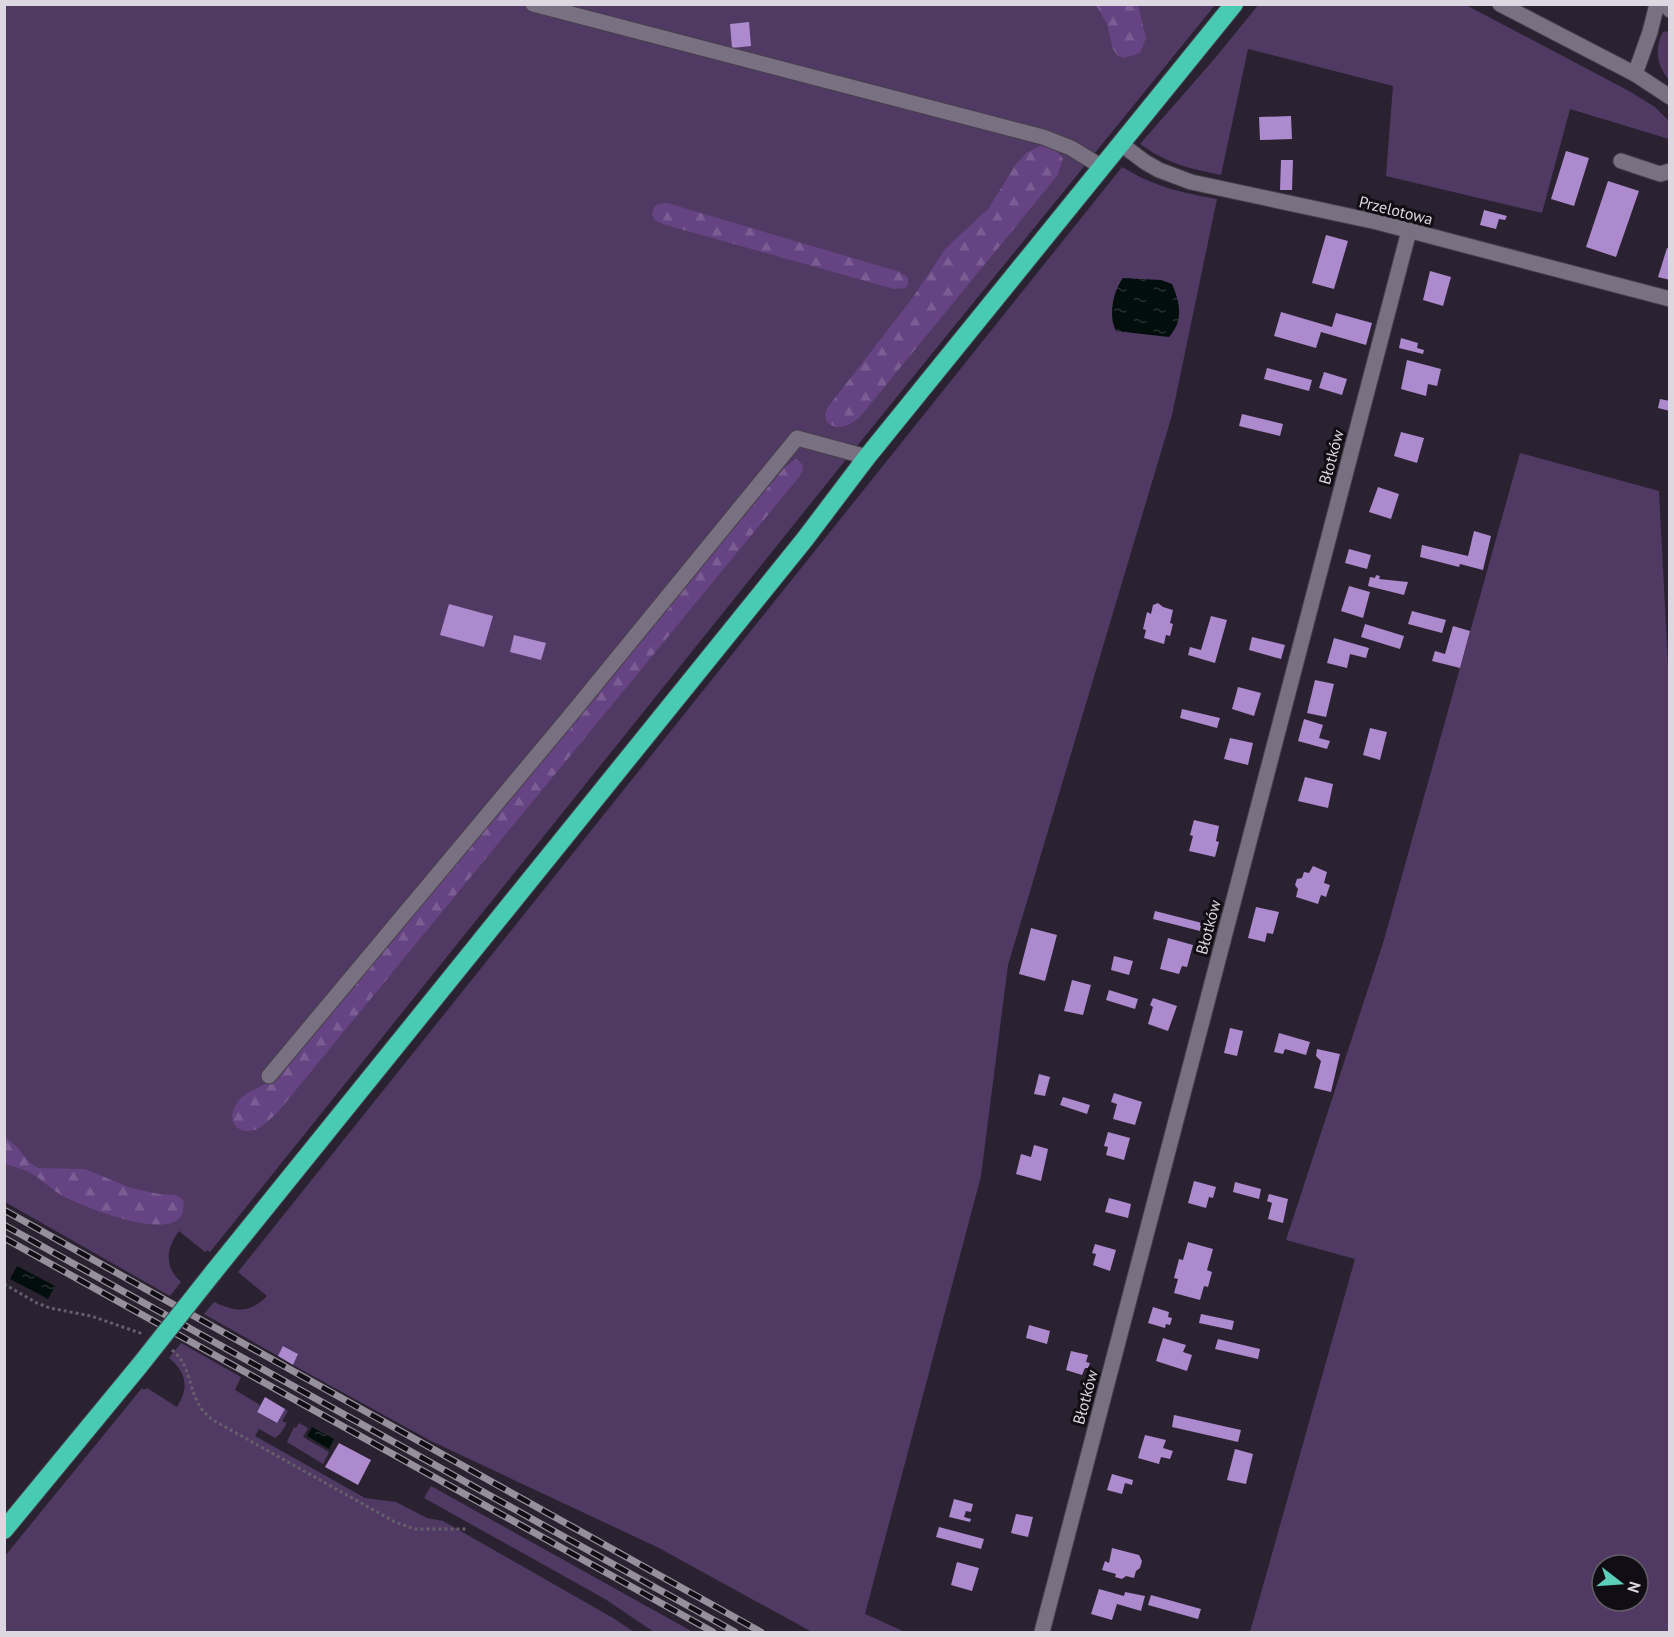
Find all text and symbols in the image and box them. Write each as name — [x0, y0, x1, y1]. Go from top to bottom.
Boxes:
street label: Przelotowa — [1357, 191, 1435, 229]
street label: Błotków — [1314, 427, 1348, 486]
street label: Błotków — [1191, 897, 1225, 956]
street label: Błotków — [1068, 1367, 1102, 1426]
north arrow — [1590, 1553, 1650, 1613]
text: N — [1623, 1579, 1645, 1595]

